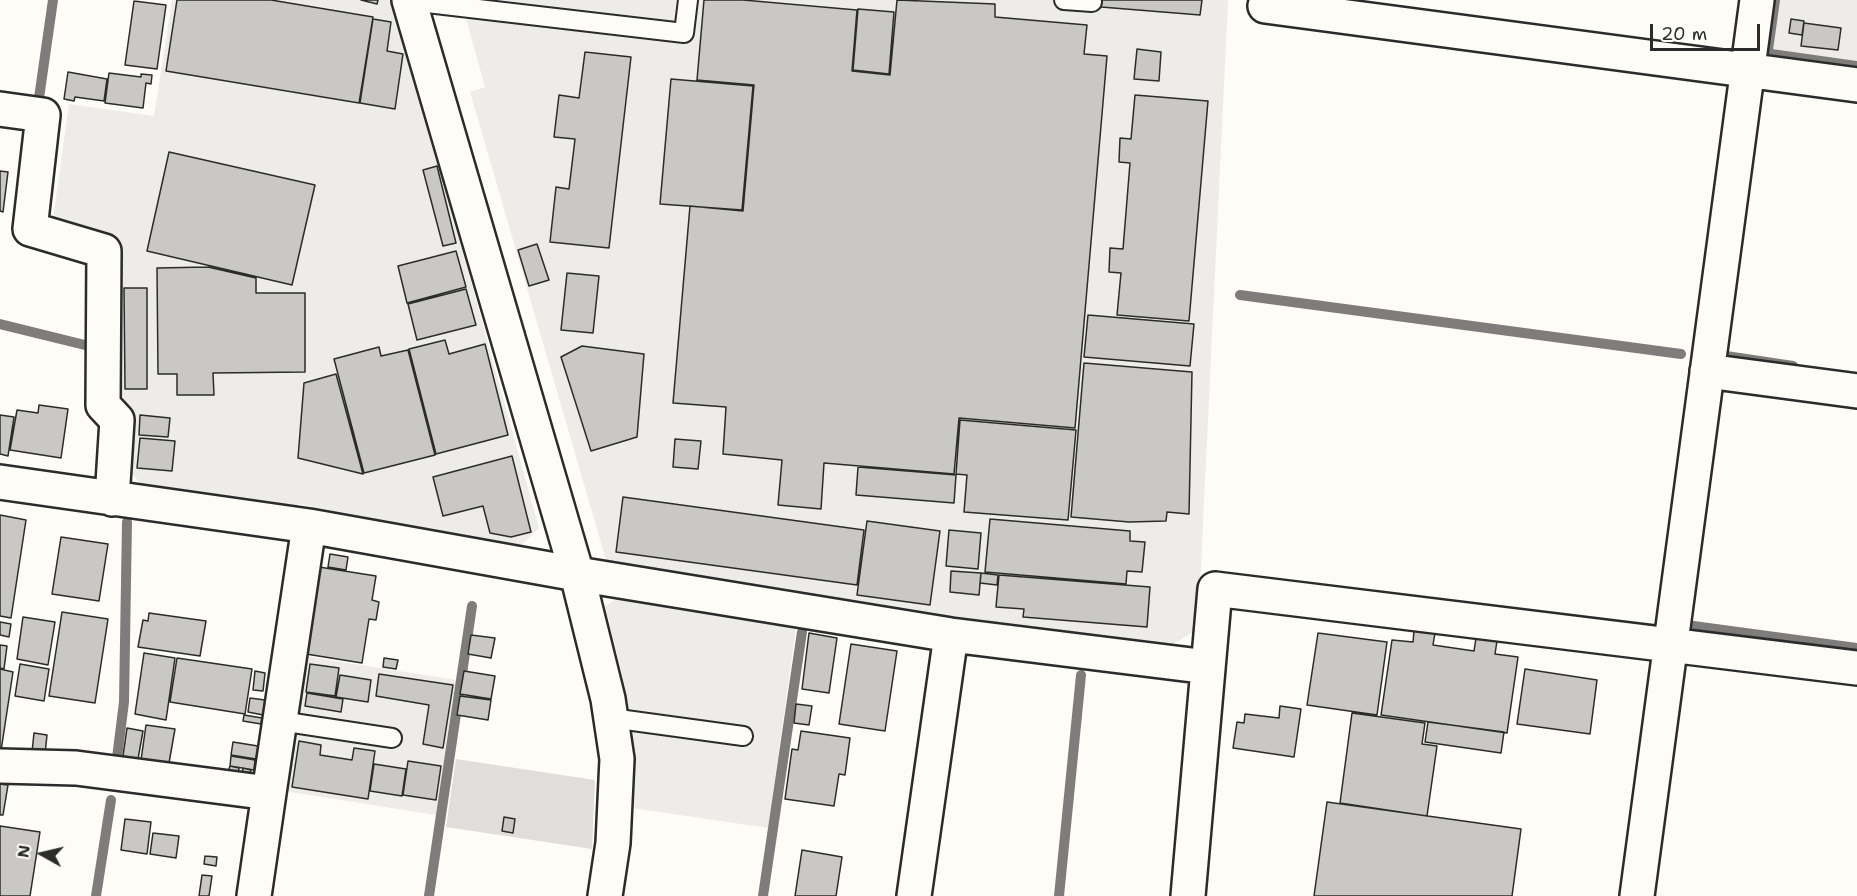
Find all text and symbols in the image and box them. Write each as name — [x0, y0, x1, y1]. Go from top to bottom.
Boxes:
scale bar — [1653, 12, 1762, 50]
text: 20 m — [1661, 22, 1707, 46]
north arrow — [12, 824, 72, 884]
text: N — [12, 844, 35, 859]

